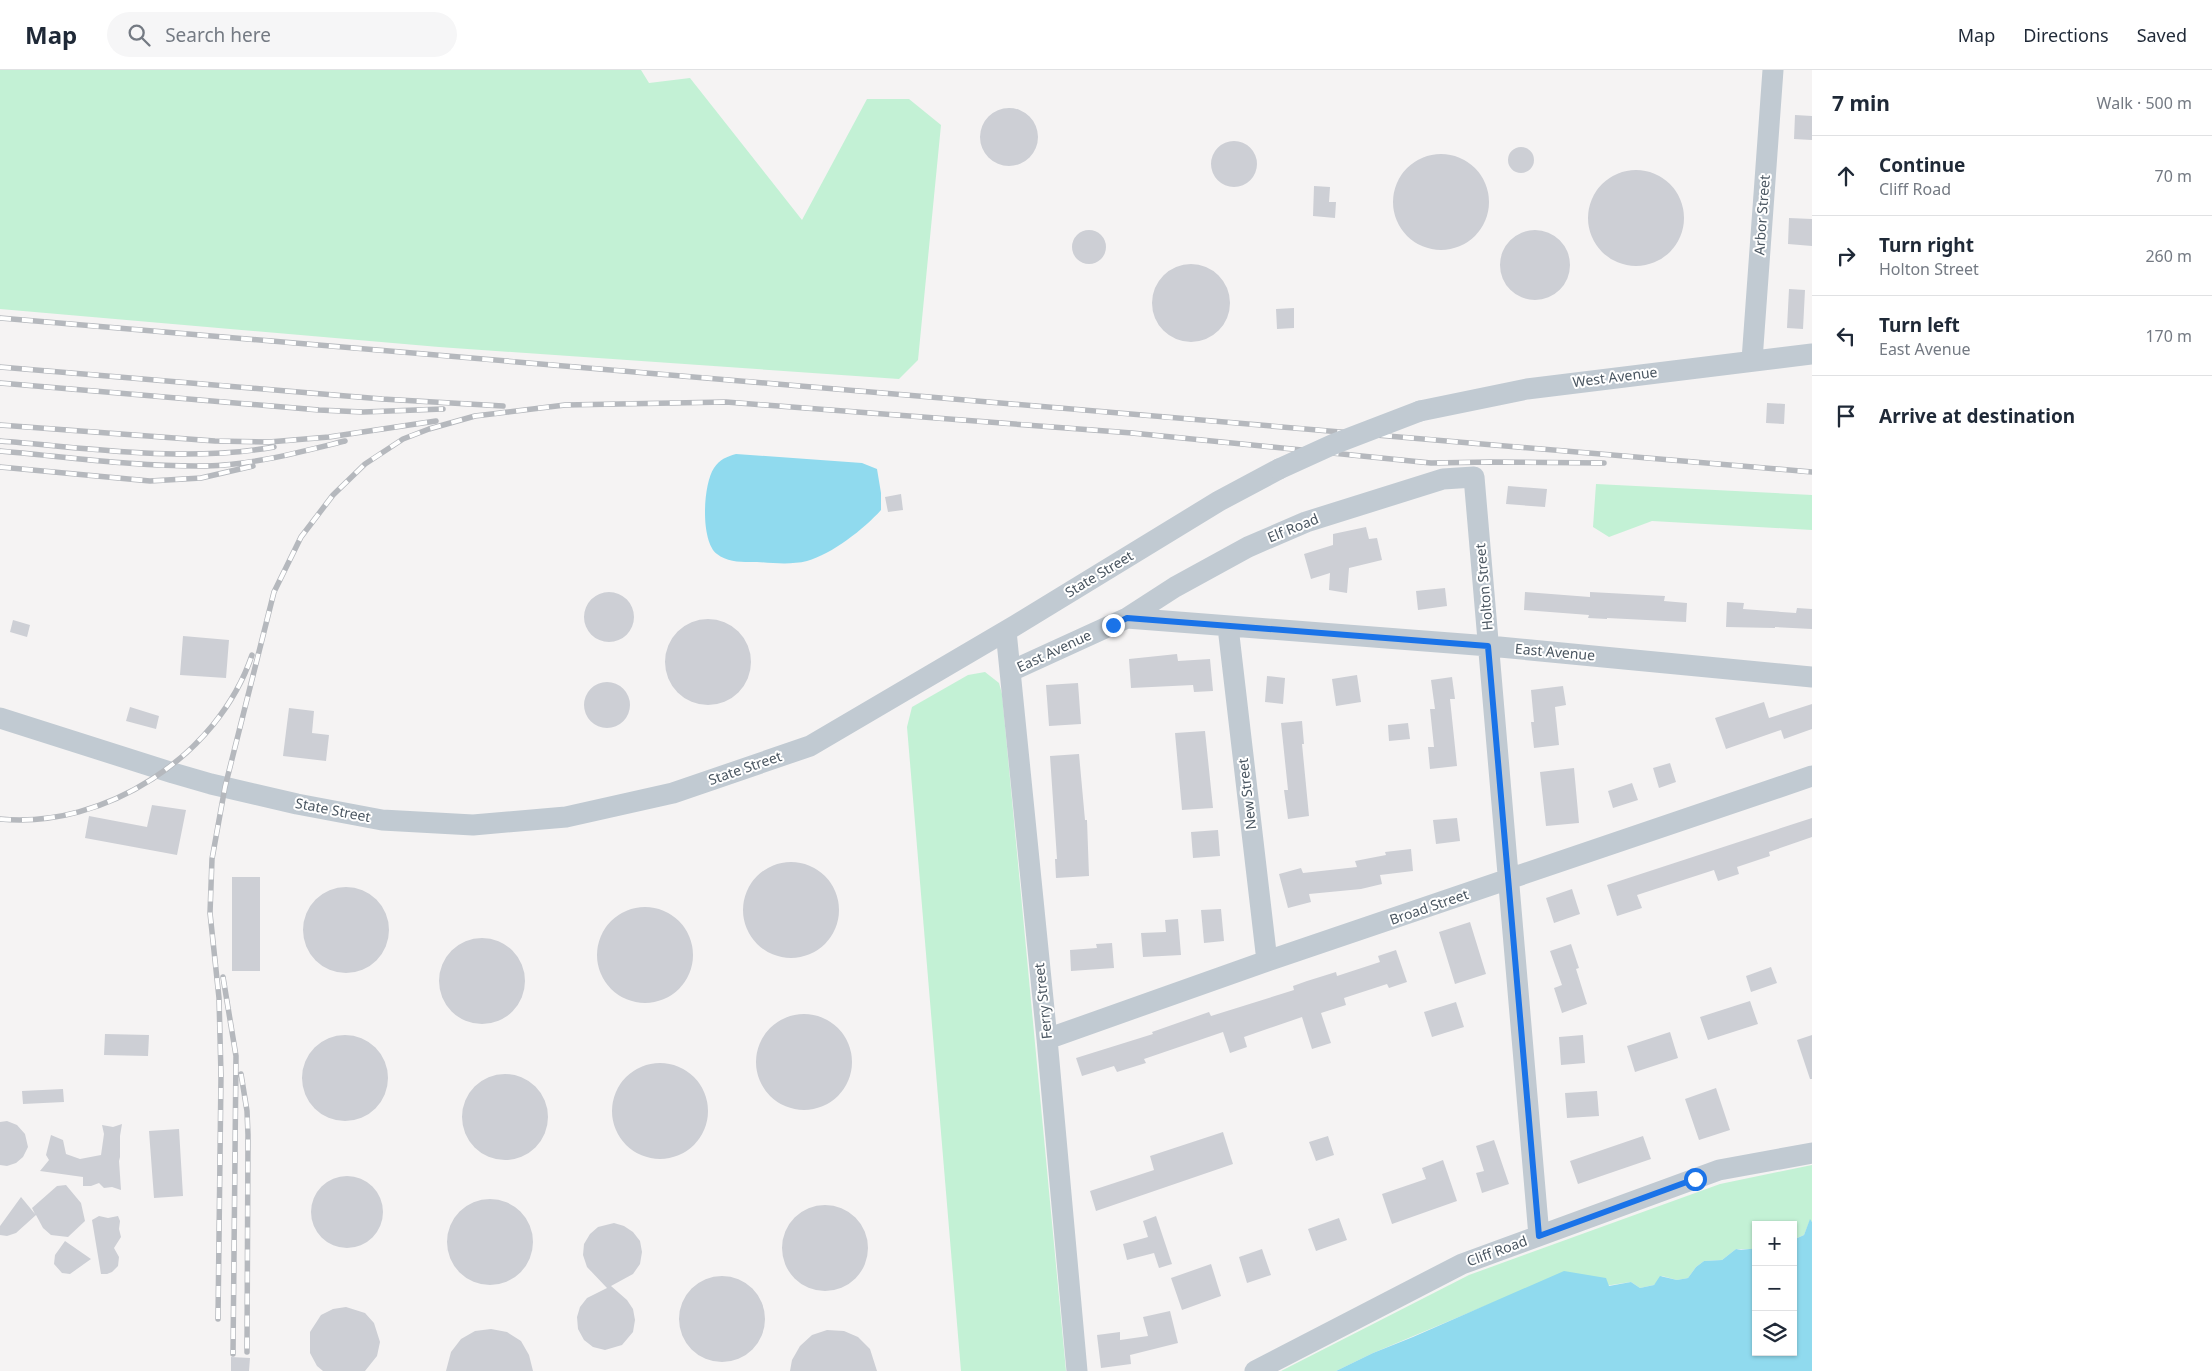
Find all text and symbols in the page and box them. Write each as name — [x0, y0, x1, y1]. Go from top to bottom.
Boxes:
search box — [107, 12, 457, 57]
text: Map — [25, 18, 77, 51]
icon: search — [125, 21, 153, 49]
text: Search here — [165, 22, 271, 48]
text: Map — [1958, 23, 1995, 47]
text: Directions — [2023, 23, 2109, 47]
text: Saved — [2137, 23, 2187, 47]
text: 7 min — [1832, 89, 1890, 117]
text: Walk · 500 m — [2097, 92, 2192, 114]
text: Continue — [1879, 152, 1965, 178]
icon: ahead — [1832, 162, 1860, 190]
text: 70 m — [2155, 165, 2192, 187]
street label: Arbor Street — [1749, 174, 1774, 256]
text: Cliff Road — [1879, 178, 1951, 200]
text: Turn right — [1879, 232, 1974, 258]
icon: right — [1832, 242, 1860, 270]
text: 260 m — [2145, 245, 2192, 267]
text: Holton Street — [1879, 258, 1979, 280]
text: Turn left — [1879, 312, 1960, 338]
icon: left — [1832, 322, 1860, 350]
text: 170 m — [2145, 325, 2192, 347]
text: East Avenue — [1879, 338, 1971, 360]
street label: West Avenue — [1571, 362, 1658, 391]
icon: arrive — [1832, 402, 1860, 430]
text: Arrive at destination — [1879, 403, 2075, 429]
street label: Elf Road — [1264, 509, 1321, 546]
street label: Holton Street — [1470, 543, 1497, 631]
street label: State Street — [1061, 546, 1136, 601]
route end — [1102, 614, 1125, 637]
street label: East Avenue — [1013, 625, 1094, 676]
street label: East Avenue — [1514, 639, 1596, 664]
street label: State Street — [706, 746, 784, 789]
street label: New Street — [1233, 757, 1260, 831]
street label: State Street — [294, 793, 372, 826]
street label: Broad Street — [1387, 884, 1471, 929]
street label: Ferry Street — [1029, 962, 1056, 1040]
route start — [1684, 1168, 1707, 1191]
map controls — [1752, 1221, 1797, 1356]
button: + — [1752, 1221, 1797, 1266]
street label: Cliff Road — [1464, 1231, 1530, 1270]
button: − — [1752, 1266, 1797, 1311]
button: layers — [1752, 1311, 1797, 1356]

